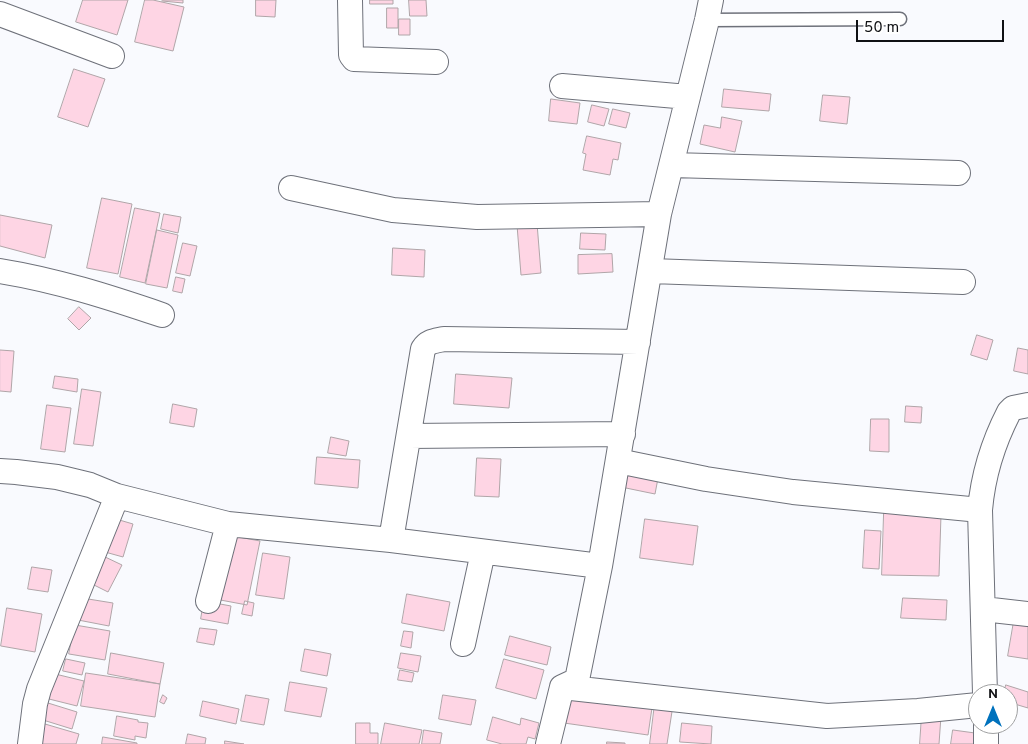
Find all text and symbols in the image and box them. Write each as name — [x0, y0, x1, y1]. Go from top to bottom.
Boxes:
scale bar — [858, 10, 1006, 42]
text: 50 m — [864, 19, 899, 38]
north arrow — [968, 684, 1018, 734]
text: N — [988, 686, 998, 703]

